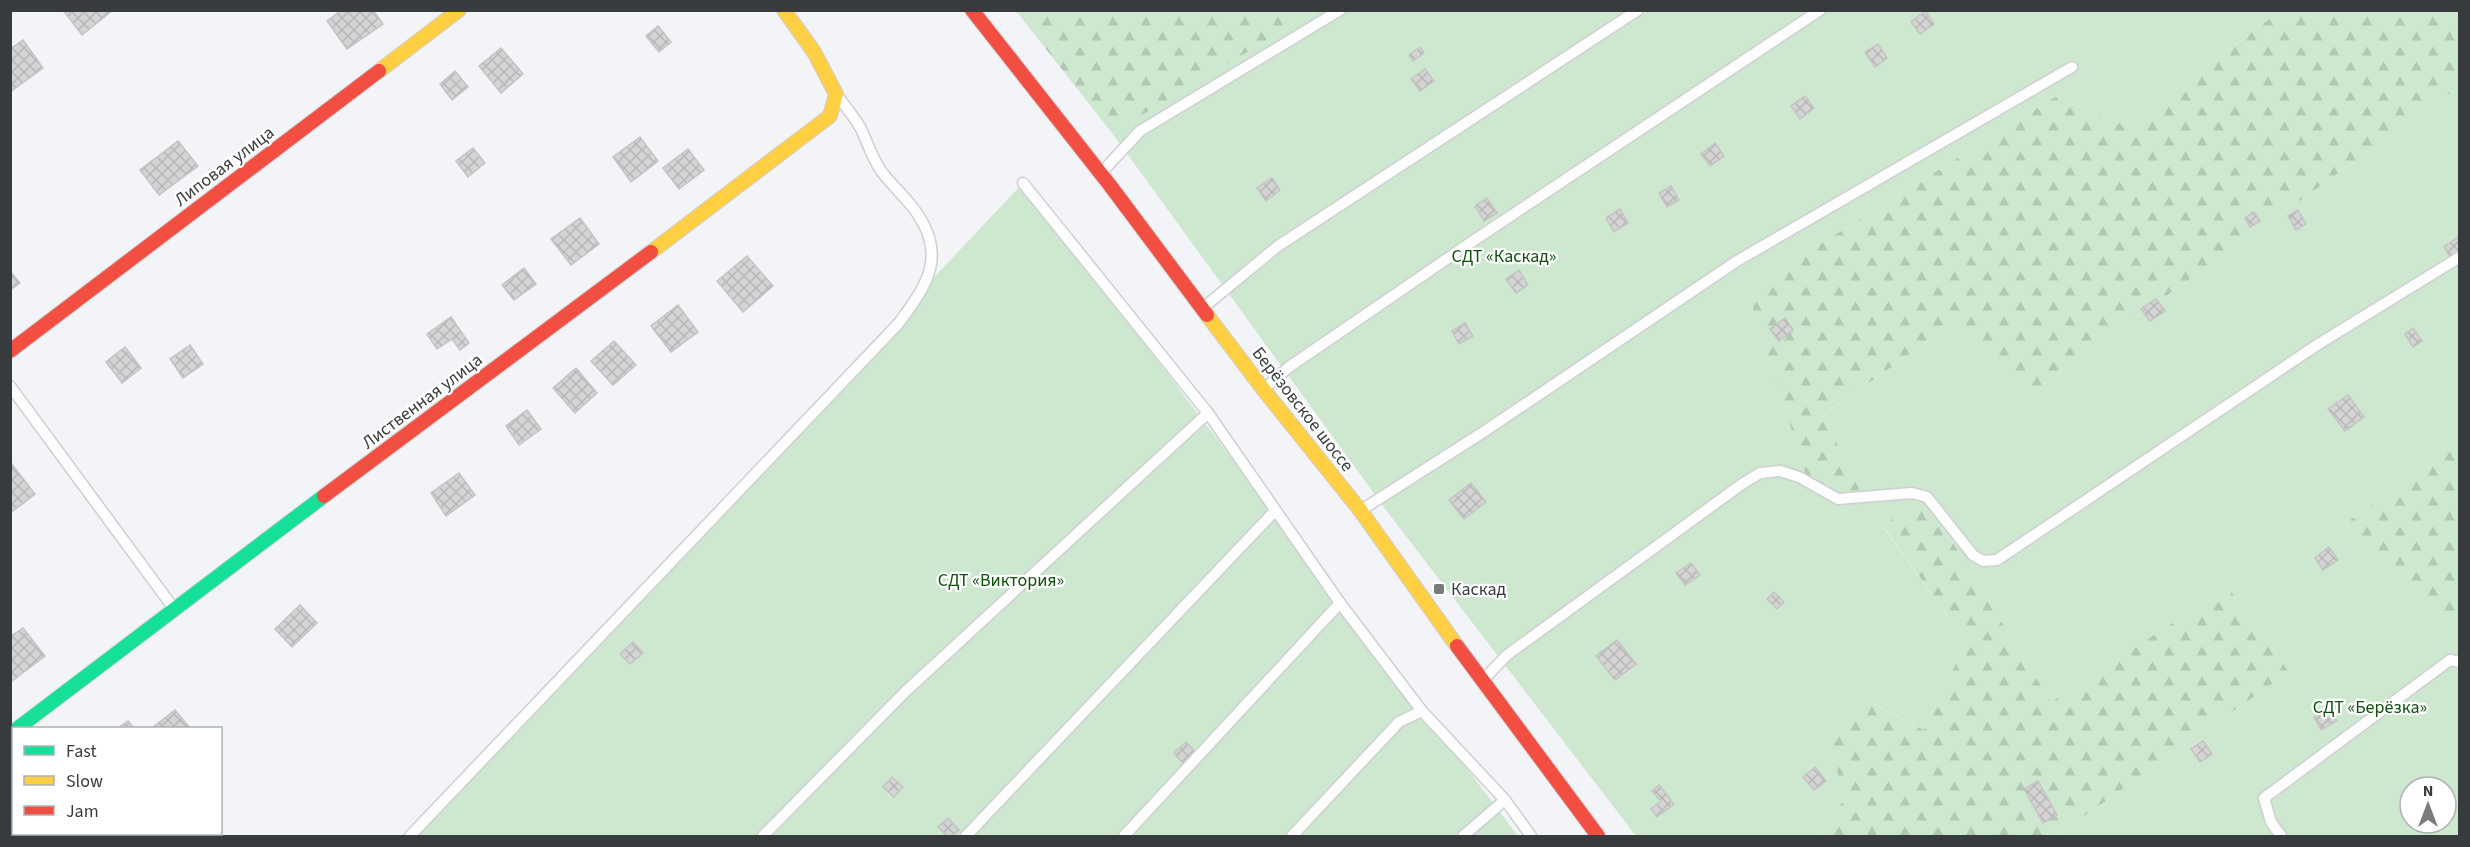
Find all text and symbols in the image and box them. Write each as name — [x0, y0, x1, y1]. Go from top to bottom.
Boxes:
street label: Липовая улица — [169, 120, 280, 212]
park label: СДТ «Каскад» — [1451, 244, 1557, 269]
street label: Берёзовское шоссе — [1246, 342, 1359, 477]
street label: Лиственная улица — [357, 348, 488, 455]
park label: СДТ «Виктория» — [938, 568, 1064, 593]
place label: Каскад — [1451, 577, 1507, 602]
marker: Каскад — [1432, 582, 1446, 596]
park label: СДТ «Берёзка» — [2313, 695, 2427, 720]
legend — [12, 727, 222, 835]
text: Fast — [66, 739, 97, 764]
text: Slow — [66, 769, 103, 794]
north arrow — [2398, 775, 2458, 835]
text: N — [2423, 780, 2433, 802]
text: Jam — [66, 799, 99, 824]

